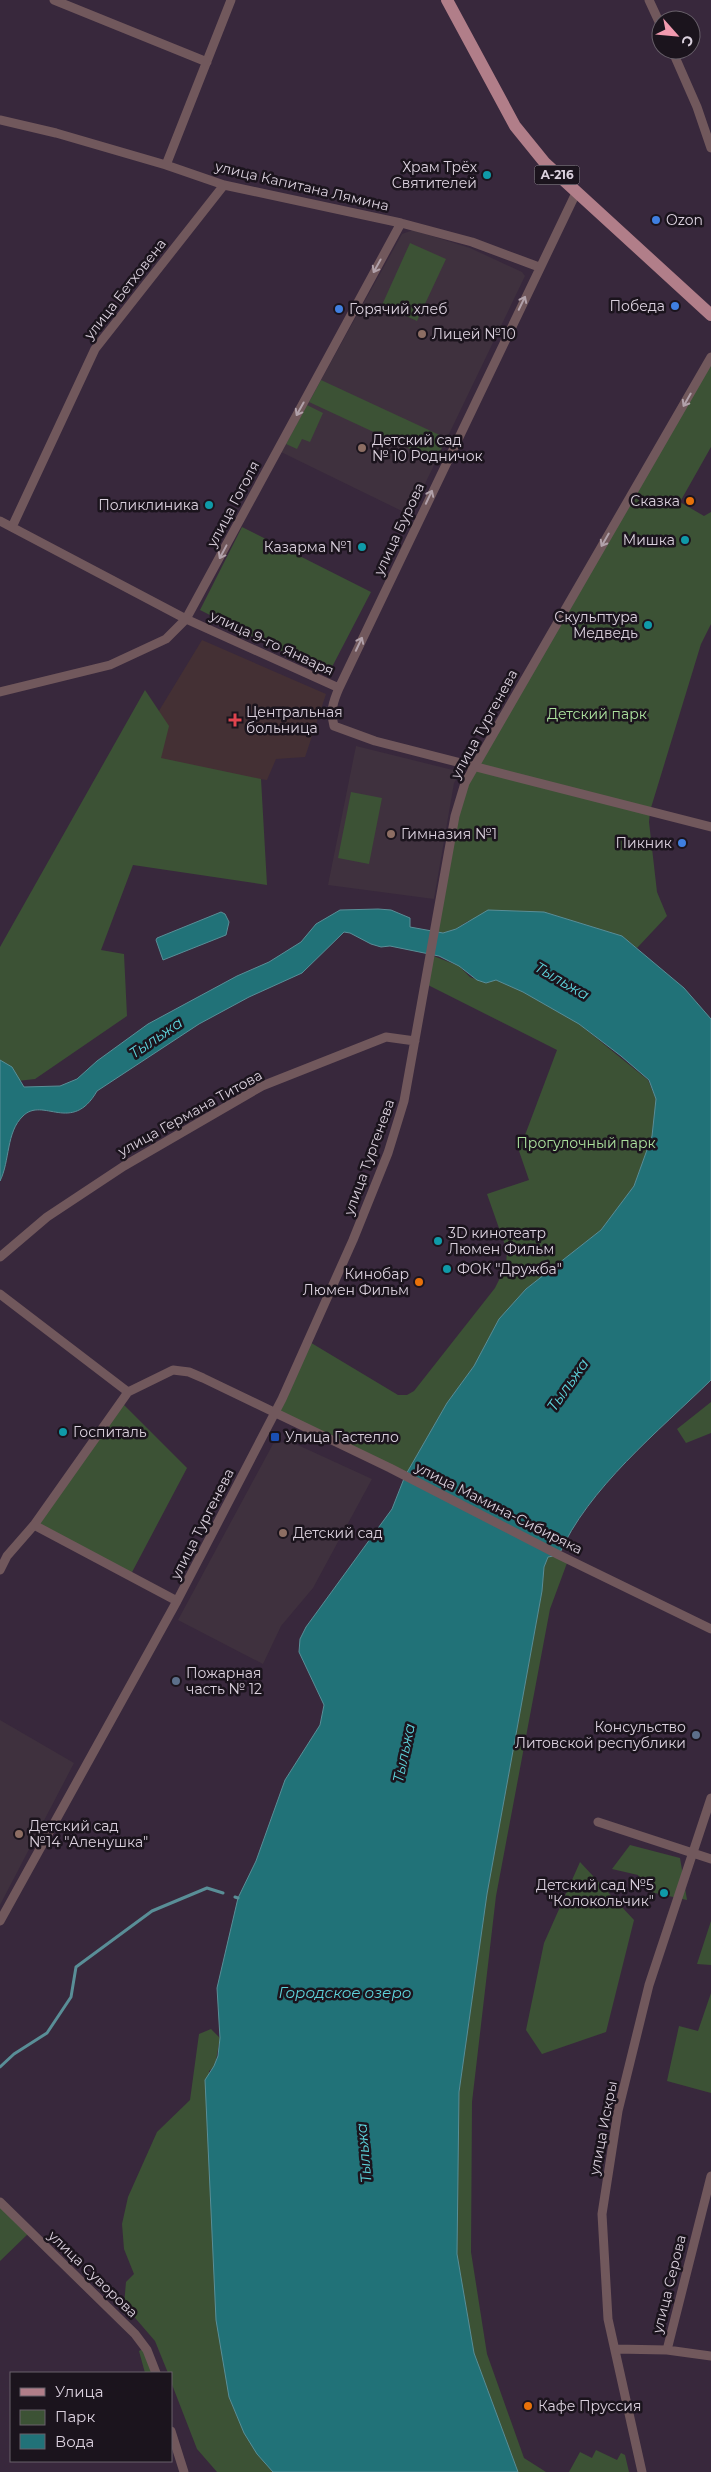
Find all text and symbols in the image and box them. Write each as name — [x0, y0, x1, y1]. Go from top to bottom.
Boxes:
north arrow — [651, 10, 701, 60]
text: С — [677, 32, 698, 50]
street label: улица Капитана Лямина — [212, 157, 391, 215]
place label: Храм Трёх Святителей — [392, 158, 478, 192]
road number: А-216 — [534, 166, 580, 184]
marker: Храм Трёх Святителей — [481, 169, 493, 181]
place label: Ozon — [666, 211, 703, 229]
marker: Ozon — [650, 214, 662, 226]
street label: улица Бетховена — [79, 235, 170, 344]
one-way arrow — [372, 258, 382, 272]
one-way arrow — [517, 296, 527, 311]
place label: Победа — [610, 297, 665, 315]
place label: Горячий хлеб — [349, 300, 448, 318]
marker: Победа — [669, 300, 681, 312]
marker: Горячий хлеб — [333, 303, 345, 315]
place label: Лицей №10 — [432, 325, 516, 343]
marker: Лицей №10 — [416, 328, 428, 340]
one-way arrow — [681, 392, 691, 406]
one-way arrow — [295, 401, 305, 416]
place label: Детский сад № 10 Родничок — [372, 431, 483, 465]
marker: Детский сад № 10 Родничок — [356, 442, 368, 454]
street label: улица Гоголя — [202, 458, 263, 551]
street label: улица Бурова — [369, 480, 428, 579]
one-way arrow — [425, 490, 434, 505]
place label: Сказка — [630, 492, 680, 510]
marker: Сказка — [684, 495, 696, 507]
place label: Поликлиника — [98, 496, 199, 514]
marker: Поликлиника — [203, 499, 215, 511]
place label: Мишка — [623, 531, 675, 549]
one-way arrow — [600, 533, 610, 548]
marker: Мишка — [679, 534, 691, 546]
place label: Казарма №1 — [264, 538, 352, 556]
marker: Казарма №1 — [356, 541, 368, 553]
one-way arrow — [218, 544, 228, 559]
street label: улица 9-го Января — [206, 606, 337, 680]
place label: Скульптура Медведь — [554, 608, 638, 642]
marker: Скульптура Медведь — [642, 619, 654, 631]
one-way arrow — [355, 637, 365, 652]
street label: улица Тургенева — [446, 666, 522, 783]
place label: Центральная больница — [246, 703, 343, 737]
park label: Детский парк — [547, 705, 647, 723]
marker: Центральная больница — [228, 713, 242, 727]
place label: Гимназия №1 — [401, 825, 497, 843]
marker: Гимназия №1 — [385, 828, 397, 840]
place label: Пикник — [615, 834, 672, 852]
marker: Пикник — [676, 837, 688, 849]
water label: Тыльжа — [531, 957, 593, 1004]
water label: Тыльжа — [125, 1013, 186, 1062]
street label: улица Германа Титова — [114, 1066, 265, 1161]
street label: улица Тургенева — [339, 1096, 398, 1218]
park label: Прогулочный парк — [516, 1134, 656, 1152]
place label: 3D кинотеатр Люмен Фильм — [448, 1224, 554, 1258]
marker: 3D кинотеатр Люмен Фильм — [432, 1235, 444, 1247]
place label: ФОК "Дружба" — [457, 1260, 562, 1278]
marker: ФОК "Дружба" — [441, 1263, 453, 1275]
place label: Кинобар Люмен Фильм — [303, 1265, 409, 1299]
marker: Кинобар Люмен Фильм — [413, 1276, 425, 1288]
water label: Тыльжа — [543, 1355, 593, 1415]
place label: Госпиталь — [73, 1423, 147, 1441]
marker: Госпиталь — [57, 1426, 69, 1438]
place label: Улица Гастелло — [285, 1428, 399, 1446]
marker: Улица Гастелло — [269, 1431, 281, 1443]
street label: улица Мамина-Сибиряка — [411, 1457, 586, 1558]
street label: улица Тургенева — [166, 1465, 238, 1583]
place label: Детский сад — [293, 1524, 383, 1542]
marker: Детский сад — [277, 1527, 289, 1539]
place label: Пожарная часть № 12 — [186, 1664, 262, 1698]
marker: Пожарная часть № 12 — [170, 1675, 182, 1687]
place label: Консульство Литовской республики — [515, 1718, 686, 1752]
water label: Тыльжа — [388, 1721, 419, 1784]
marker: Консульство Литовской республики — [690, 1729, 702, 1741]
place label: Детский сад №14 "Аленушка" — [29, 1817, 148, 1851]
marker: Детский сад №14 "Аленушка" — [13, 1828, 25, 1840]
place label: Детский сад №5 "Колокольчик" — [536, 1876, 654, 1910]
marker: Детский сад №5 "Колокольчик" — [658, 1887, 670, 1899]
water label: Городское озеро — [279, 1983, 411, 2002]
street label: улица Искры — [585, 2079, 621, 2178]
water label: Тыльжа — [351, 2122, 376, 2184]
street label: улица Суворова — [44, 2226, 142, 2321]
street label: улица Серова — [648, 2233, 690, 2336]
legend — [10, 2372, 172, 2462]
text: Улица — [55, 2382, 103, 2401]
place label: Кафе Пруссия — [538, 2397, 641, 2415]
marker: Кафе Пруссия — [522, 2400, 534, 2412]
text: Парк — [55, 2407, 95, 2426]
text: Вода — [55, 2432, 94, 2451]

